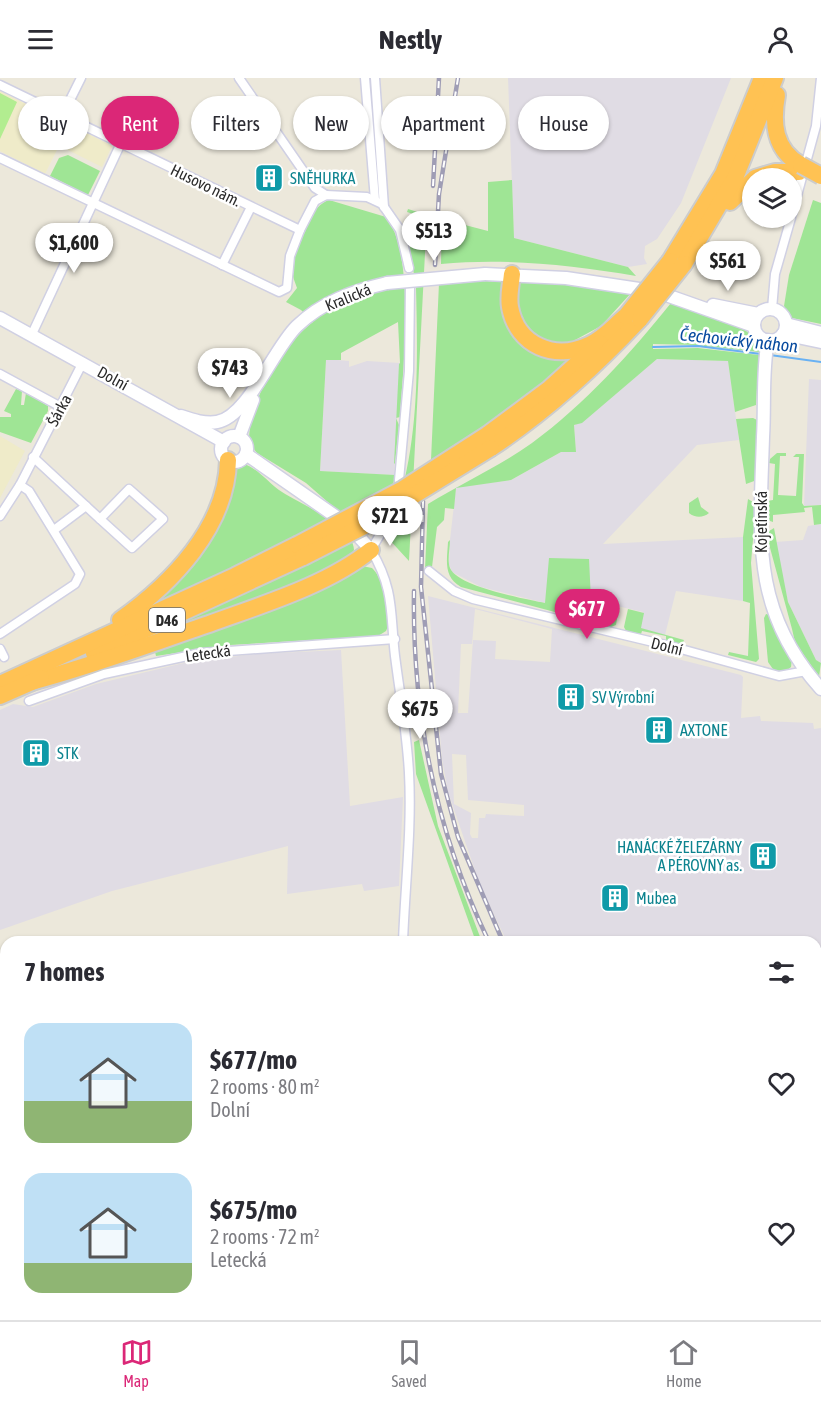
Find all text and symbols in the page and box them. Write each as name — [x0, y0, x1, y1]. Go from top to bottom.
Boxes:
icon: menu — [24, 23, 57, 56]
icon: person — [764, 23, 797, 56]
text: Nestly — [379, 24, 442, 55]
chip: Buy — [18, 96, 89, 150]
chip: Rent — [101, 96, 179, 150]
chip: Filters — [191, 96, 281, 150]
chip: New — [293, 96, 369, 150]
chip: Apartment — [381, 96, 506, 150]
chip: House — [518, 96, 609, 150]
street label: Husovo nám. — [168, 160, 244, 210]
building icon: SNĚHURKA — [253, 162, 285, 194]
map controls — [742, 168, 802, 228]
button: layers — [742, 168, 802, 228]
place label: SNĚHURKA — [290, 169, 356, 187]
pin: $513 — [398, 211, 470, 262]
text: $513 — [416, 219, 452, 242]
pin: $1,600 — [25, 223, 123, 274]
text: $1,600 — [49, 231, 99, 254]
pin: $561 — [692, 241, 764, 292]
text: $561 — [710, 249, 746, 272]
street label: Kralická — [322, 280, 374, 314]
water label: Čechovický náhon — [679, 323, 799, 357]
pin: $743 — [194, 348, 266, 399]
text: $743 — [212, 356, 248, 379]
street label: Dolní — [95, 362, 132, 394]
street label: Šárka — [43, 391, 75, 429]
street label: Kojetínská — [752, 491, 771, 553]
pin: $721 — [354, 496, 426, 547]
text: $721 — [372, 504, 408, 527]
pin: $677 — [551, 589, 623, 640]
text: $677 — [569, 597, 605, 620]
road number: D46 — [149, 608, 185, 632]
street label: Dolní — [649, 633, 685, 659]
street label: Letecká — [184, 641, 232, 665]
building icon: SV Výrobní — [555, 681, 587, 713]
place label: SV Výrobní — [592, 688, 655, 707]
pin: $675 — [384, 689, 456, 740]
text: $675 — [402, 697, 438, 720]
building icon: AXTONE — [643, 714, 675, 746]
place label: AXTONE — [680, 721, 728, 739]
building icon: STK — [20, 737, 52, 769]
place label: STK — [57, 744, 79, 762]
place label: HANÁCKÉ ŽELEZÁRNY A PÉROVNY as. — [617, 838, 743, 874]
building icon: HANÁCKÉ ŽELEZÁRNY A PÉROVNY as. — [747, 840, 779, 872]
building icon: Mubea — [599, 882, 631, 914]
place label: Mubea — [636, 889, 677, 907]
icon: filters — [765, 956, 798, 989]
text: 7 homes — [24, 957, 104, 987]
text: $677/mo — [210, 1045, 297, 1075]
icon: home — [72, 1047, 144, 1119]
icon: heart — [765, 1067, 798, 1100]
text: 2 rooms · 80 m² — [210, 1075, 320, 1098]
text: Dolní — [210, 1098, 250, 1121]
text: $675/mo — [210, 1195, 297, 1225]
icon: home — [72, 1197, 144, 1269]
icon: heart — [765, 1217, 798, 1250]
text: 2 rooms · 72 m² — [210, 1225, 320, 1248]
text: Letecká — [210, 1248, 267, 1271]
tab: Map — [120, 1336, 153, 1390]
tab: Saved — [392, 1336, 427, 1390]
tab: Home — [666, 1336, 701, 1390]

